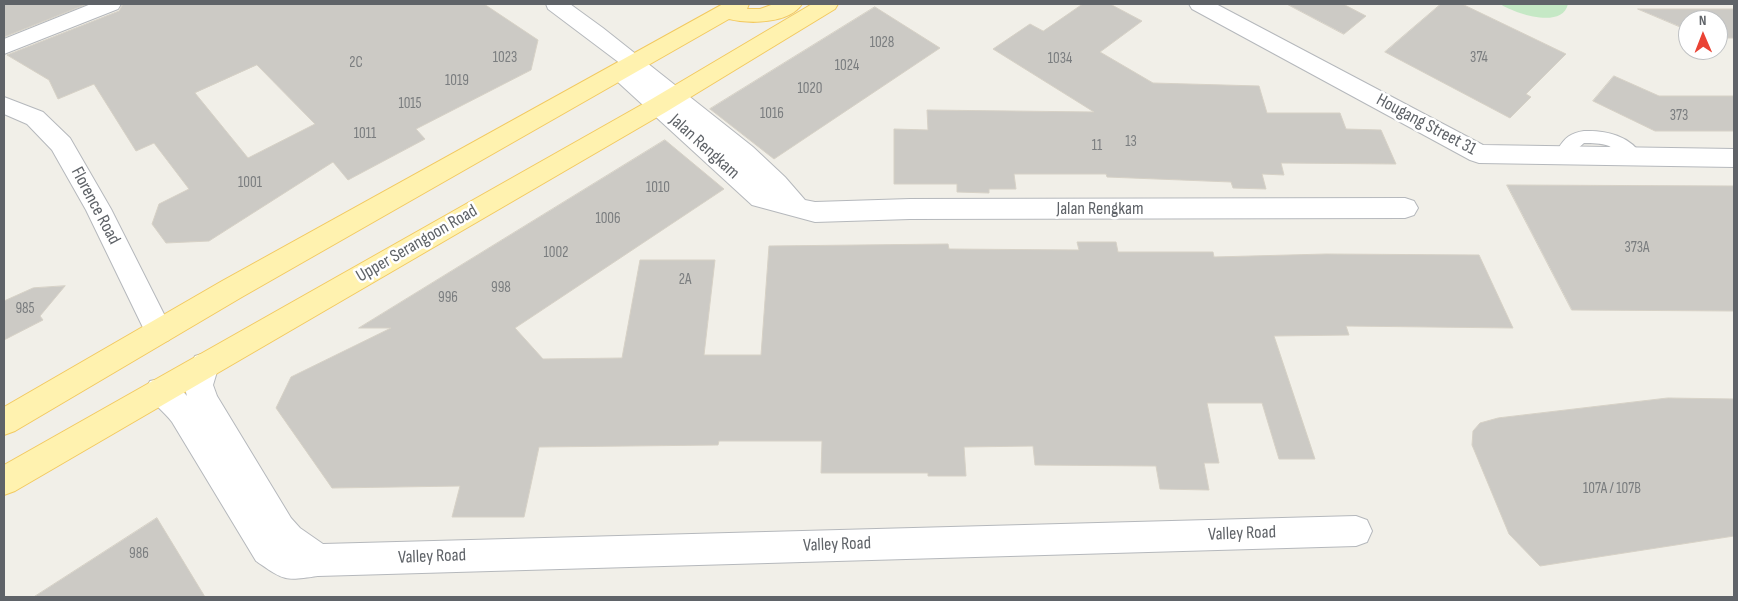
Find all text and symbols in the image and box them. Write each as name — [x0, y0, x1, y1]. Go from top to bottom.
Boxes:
north arrow — [1678, 10, 1728, 60]
text: N — [1699, 12, 1707, 29]
house number: 1028 — [870, 34, 894, 52]
house number: 1023 — [493, 49, 517, 67]
house number: 374 — [1470, 49, 1488, 67]
house number: 1034 — [1048, 50, 1072, 68]
house number: 2C — [349, 54, 363, 72]
house number: 1024 — [835, 57, 859, 75]
house number: 1019 — [445, 72, 469, 90]
house number: 1020 — [798, 80, 822, 98]
street label: Hougang Street 31 — [1372, 90, 1480, 160]
house number: 1015 — [398, 95, 422, 113]
house number: 1016 — [760, 105, 784, 123]
house number: 373 — [1670, 107, 1688, 125]
street label: Jalan Rengkam — [664, 110, 744, 184]
house number: 1011 — [354, 125, 376, 143]
house number: 13 — [1125, 133, 1137, 151]
house number: 11 — [1092, 137, 1102, 155]
street label: Florence Road — [66, 164, 124, 248]
house number: 1001 — [238, 174, 262, 192]
house number: 1010 — [646, 179, 670, 197]
street label: Jalan Rengkam — [1056, 198, 1144, 220]
street label: Upper Serangoon Road — [353, 201, 481, 287]
house number: 1006 — [595, 210, 621, 228]
house number: 373A — [1624, 239, 1650, 257]
house number: 1002 — [544, 244, 568, 262]
house number: 2A — [679, 271, 691, 289]
house number: 998 — [491, 279, 511, 297]
house number: 996 — [438, 289, 458, 307]
house number: 985 — [15, 300, 35, 318]
house number: 107A / 107B — [1583, 480, 1641, 498]
street label: Valley Road — [1208, 522, 1276, 546]
street label: Valley Road — [803, 533, 871, 557]
house number: 986 — [129, 545, 149, 563]
street label: Valley Road — [398, 545, 466, 569]

